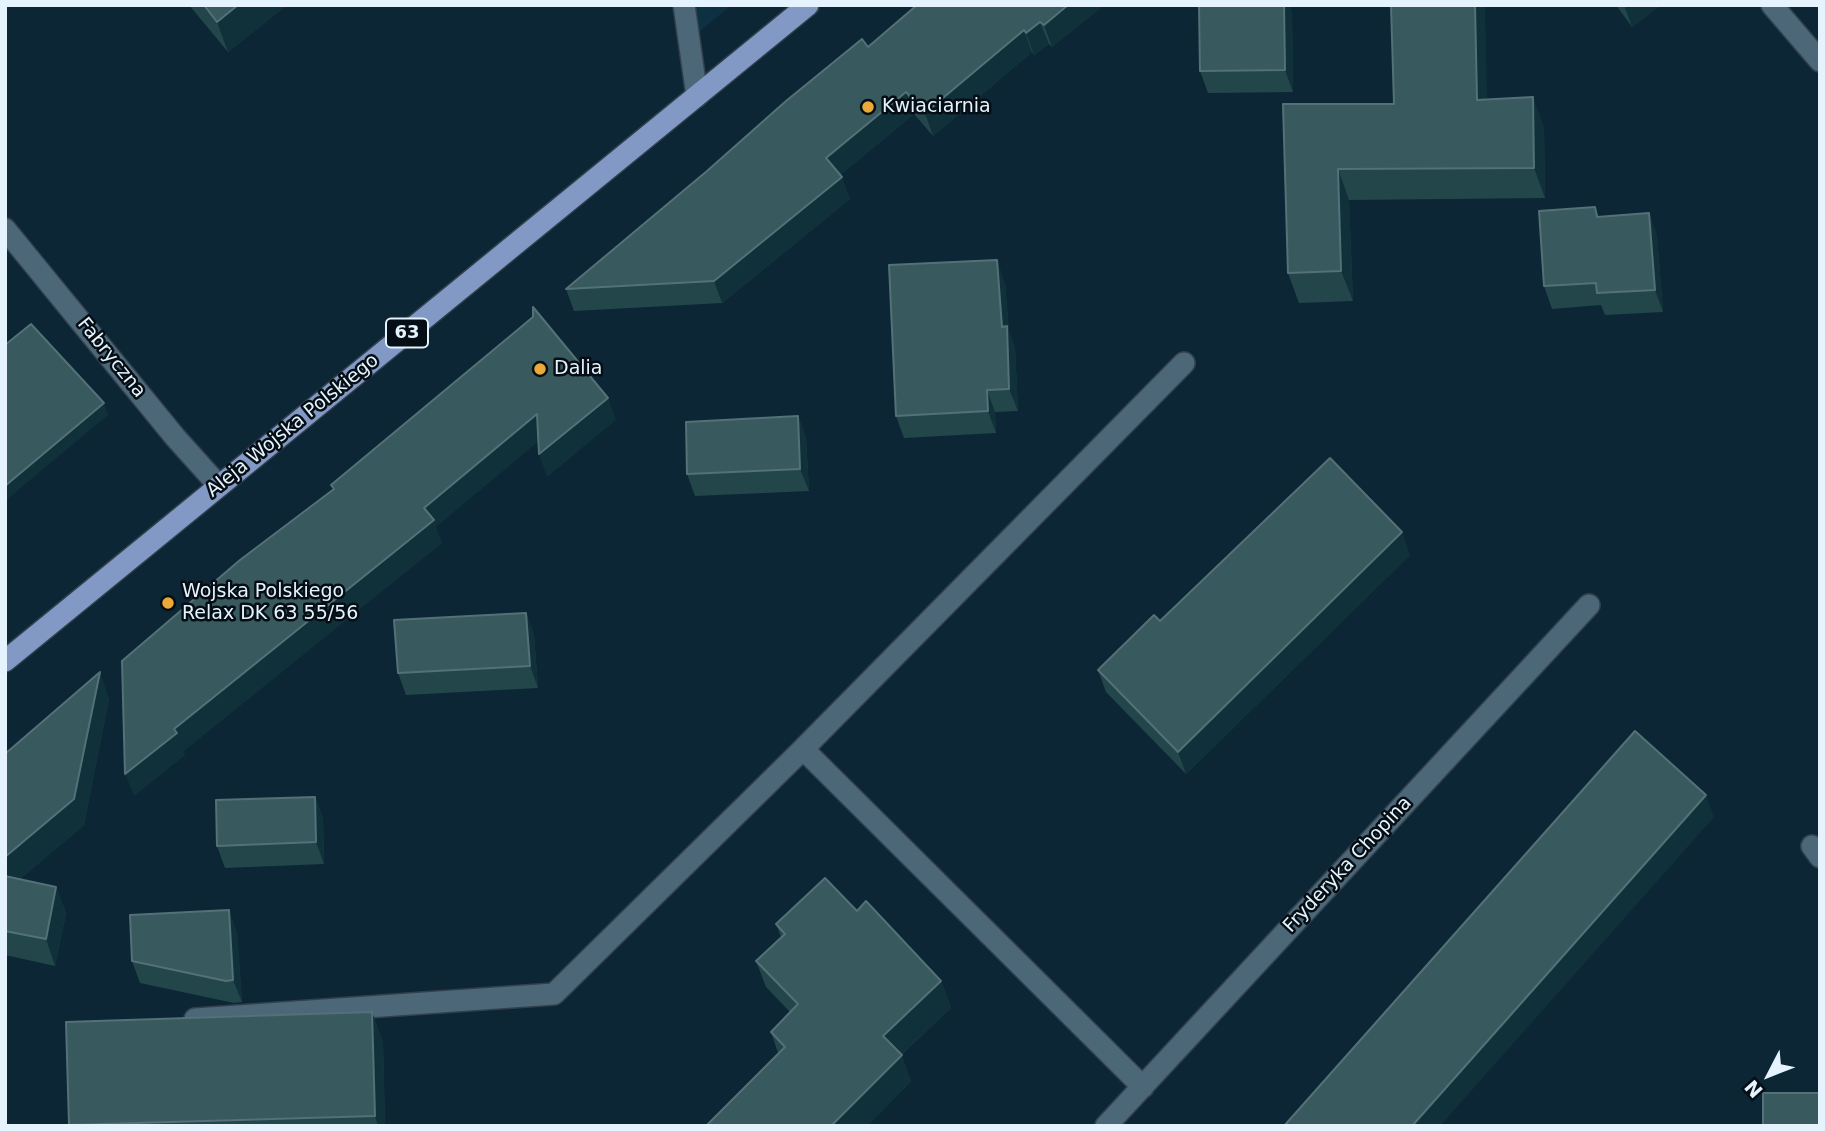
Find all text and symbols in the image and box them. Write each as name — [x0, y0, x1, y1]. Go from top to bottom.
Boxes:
place label: Kwiaciarnia — [882, 96, 991, 118]
marker: Kwiaciarnia — [860, 99, 876, 115]
street label: Fabryczna — [72, 314, 150, 402]
road number: 63 — [386, 318, 428, 348]
street label: Aleja Wojska Polskiego — [202, 349, 384, 503]
place label: Dalia — [554, 358, 602, 380]
marker: Dalia — [532, 361, 548, 377]
place label: Wojska Polskiego Relax DK 63 55/56 — [182, 581, 358, 625]
marker: Wojska Polskiego Relax DK 63 55/56 — [160, 595, 176, 611]
street label: Fryderyka Chopina — [1279, 792, 1417, 938]
north arrow — [1734, 1040, 1804, 1110]
text: N — [1740, 1076, 1767, 1102]

